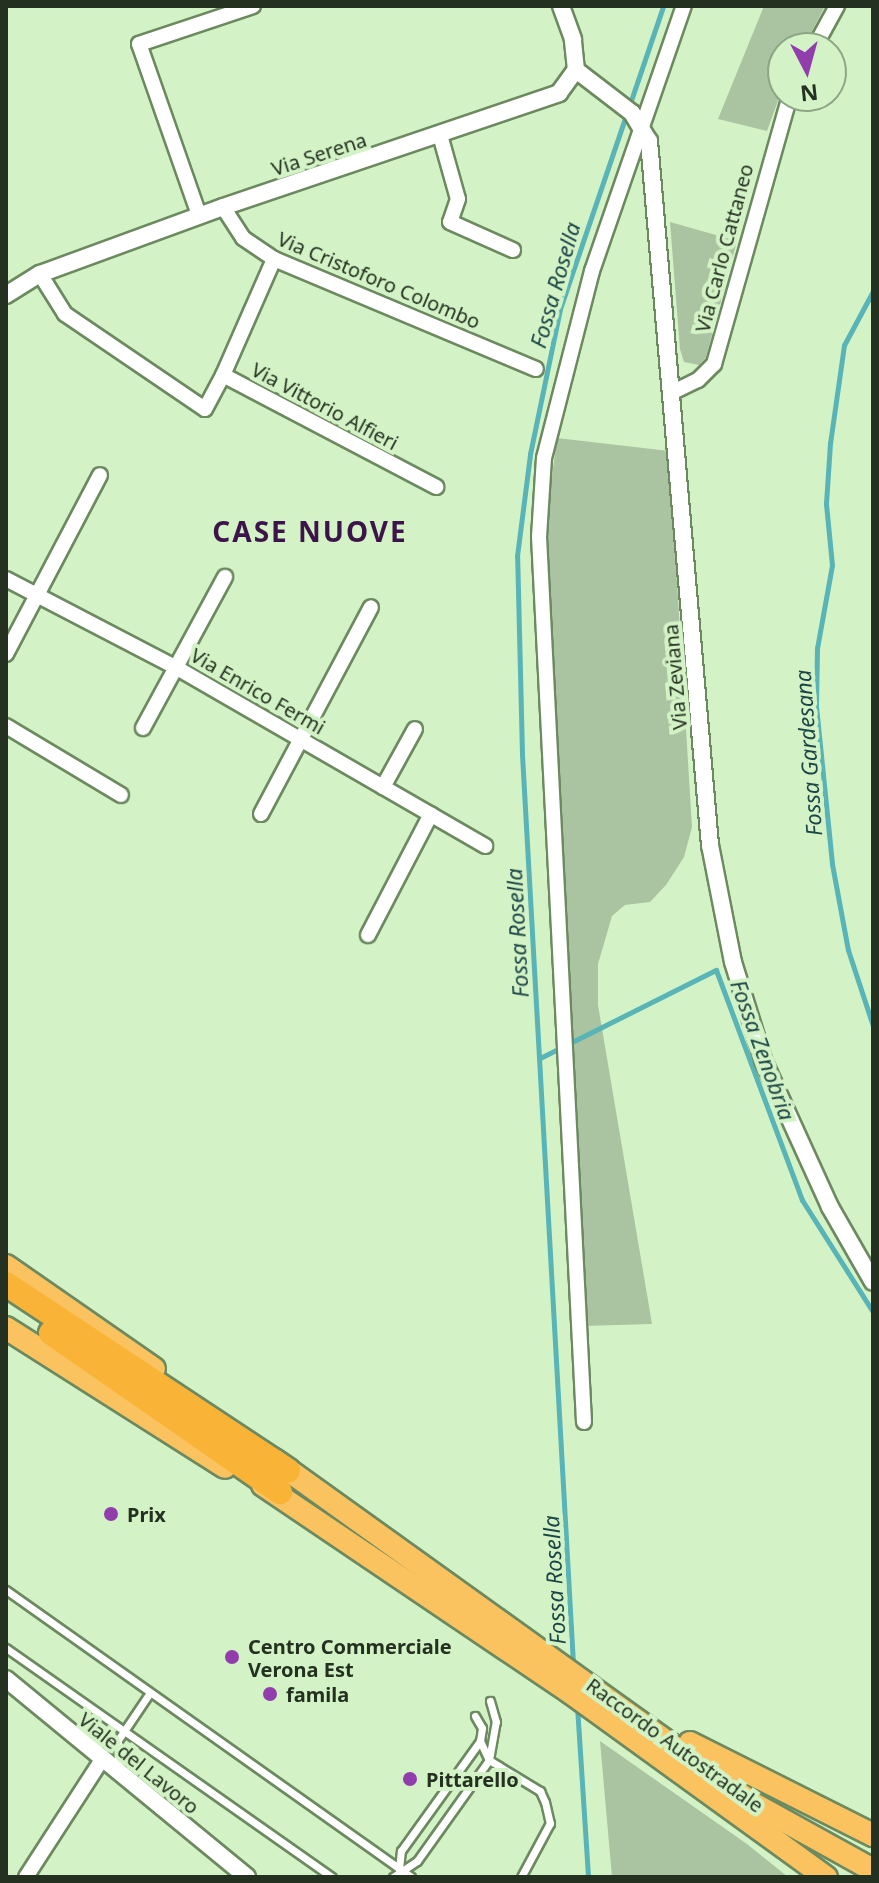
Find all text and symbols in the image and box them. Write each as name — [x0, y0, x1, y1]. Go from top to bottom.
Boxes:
north arrow — [767, 32, 847, 112]
text: N — [799, 78, 820, 110]
street label: Via Serena — [268, 127, 370, 181]
street label: Via Carlo Cattaneo — [690, 161, 758, 335]
water label: Fossa Rosella — [524, 219, 586, 351]
street label: Via Cristoforo Colombo — [274, 226, 484, 334]
street label: Via Vittorio Alfieri — [248, 357, 402, 455]
district label: CASE NUOVE — [212, 514, 408, 548]
street label: Via Zeviana — [658, 623, 692, 731]
street label: Via Enrico Fermi — [187, 643, 329, 739]
water label: Fossa Gardesana — [789, 669, 827, 837]
water label: Fossa Rosella — [500, 868, 534, 998]
water label: Fossa Zenobria — [725, 976, 801, 1124]
place label: Prix — [127, 1502, 166, 1526]
marker: Prix — [102, 1505, 120, 1523]
water label: Fossa Rosella — [537, 1515, 571, 1645]
place label: Centro Commerciale Verona Est — [248, 1634, 452, 1681]
marker: Centro Commerciale Verona Est — [223, 1648, 241, 1666]
street label: Raccordo Autostradale — [582, 1673, 768, 1817]
place label: famila — [286, 1682, 349, 1706]
marker: famila — [261, 1685, 279, 1703]
street label: Viale del Lavoro — [74, 1707, 204, 1819]
place label: Pittarello — [426, 1767, 519, 1791]
marker: Pittarello — [401, 1770, 419, 1788]

